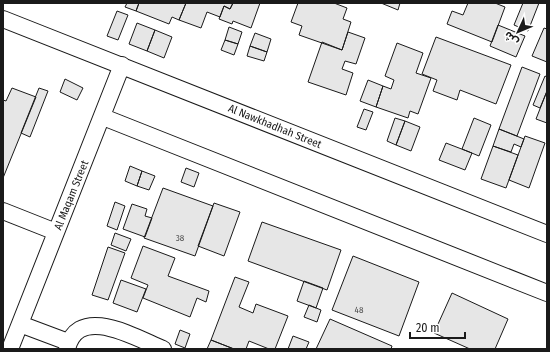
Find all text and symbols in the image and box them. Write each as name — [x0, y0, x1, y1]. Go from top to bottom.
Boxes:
north arrow — [498, 12, 538, 52]
text: ش — [501, 29, 521, 49]
street label: Al Nawkhadhah Street — [226, 102, 324, 151]
street label: Al Maqam Street — [52, 158, 91, 232]
house number: 38 — [176, 233, 185, 243]
house number: 48 — [355, 305, 364, 315]
scale bar — [410, 314, 465, 340]
text: 20 m — [416, 321, 440, 335]

